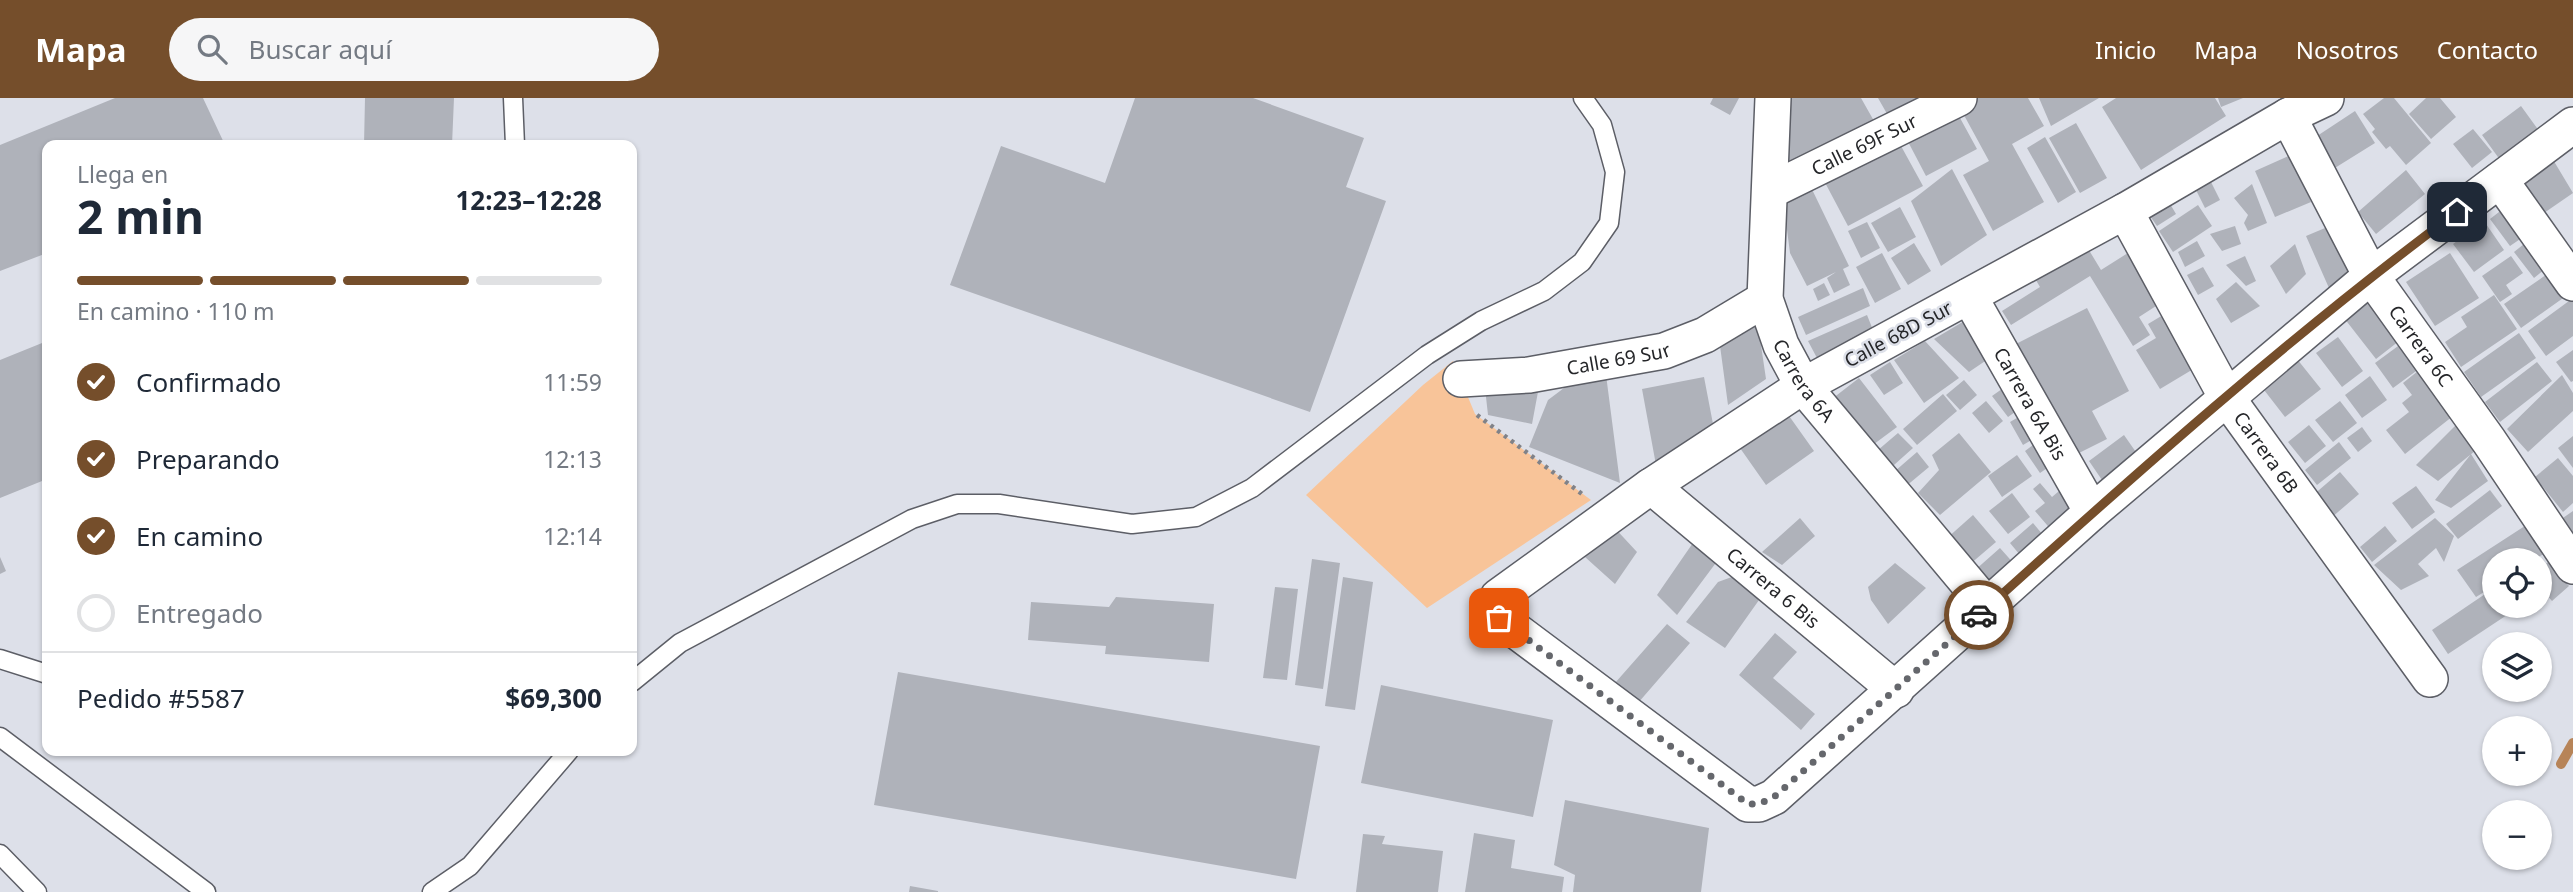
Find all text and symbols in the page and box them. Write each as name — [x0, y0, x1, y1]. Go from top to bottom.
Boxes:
search box — [169, 18, 659, 81]
text: Mapa — [35, 27, 127, 72]
icon: search — [193, 30, 231, 68]
text: Buscar aquí — [249, 31, 392, 67]
text: Inicio — [2095, 33, 2156, 66]
text: Mapa — [2194, 33, 2258, 66]
text: Nosotros — [2296, 33, 2399, 66]
text: Contacto — [2437, 33, 2538, 66]
street label: Calle 69F Sur — [1807, 108, 1922, 182]
text: Llega en — [77, 158, 168, 190]
text: 12:23–12:28 — [455, 182, 602, 218]
pin — [2427, 182, 2487, 242]
text: 2 min — [77, 185, 204, 247]
icon: home — [2438, 193, 2476, 231]
text: En camino · 110 m — [77, 295, 275, 327]
street label: Calle 68D Sur — [1839, 295, 1957, 373]
street label: Carrera 6C — [2383, 300, 2459, 392]
street label: Carrera 6A — [1767, 334, 1841, 428]
street label: Calle 69 Sur — [1565, 337, 1675, 381]
street label: Carrera 6A Bis — [1988, 342, 2073, 465]
icon: check — [77, 363, 115, 401]
text: Confirmado — [136, 364, 281, 400]
text: 11:59 — [543, 366, 602, 398]
street label: Carrera 6B — [2228, 406, 2305, 498]
icon: check — [77, 440, 115, 478]
text: Preparando — [136, 441, 280, 477]
text: 12:13 — [543, 443, 602, 475]
icon: check — [77, 517, 115, 555]
text: En camino — [136, 518, 263, 554]
text: 12:14 — [543, 520, 602, 552]
street label: Carrera 6 Bis — [1721, 541, 1825, 634]
map controls — [2482, 548, 2552, 870]
button: locate — [2482, 548, 2552, 618]
courier — [1944, 580, 2014, 650]
pin — [1469, 588, 1529, 648]
text: Entregado — [136, 595, 263, 631]
icon: car — [1960, 596, 1998, 634]
icon: bag — [1480, 599, 1518, 637]
button: layers — [2482, 632, 2552, 702]
text: Pedido #5587 — [77, 680, 245, 716]
text: $69,300 — [505, 680, 602, 716]
button: + — [2482, 716, 2552, 786]
button: − — [2482, 800, 2552, 870]

